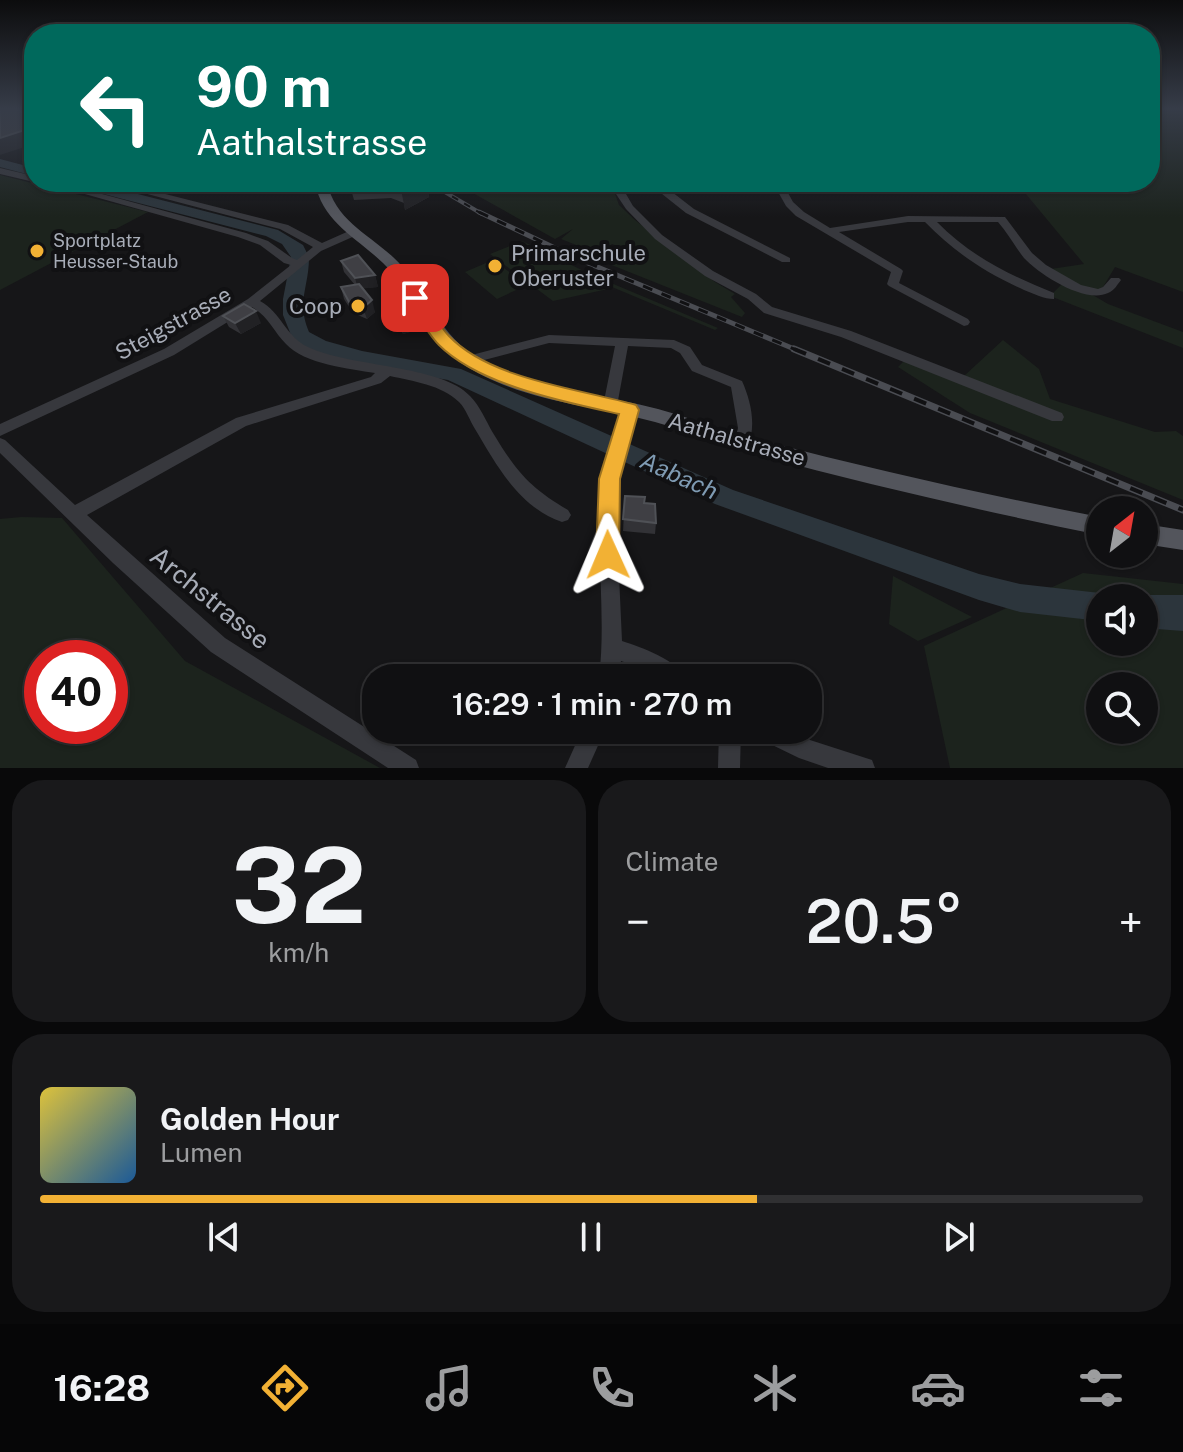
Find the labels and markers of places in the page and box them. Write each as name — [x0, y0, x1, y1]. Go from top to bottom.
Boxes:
place label: Sportplatz Heusser-Staub — [53, 230, 178, 272]
place label: Primarschule Oberuster — [511, 240, 646, 291]
marker: Sportplatz Heusser-Staub — [28, 242, 46, 260]
marker: Primarschule Oberuster — [486, 257, 504, 275]
pin — [381, 264, 449, 332]
place label: Coop — [289, 293, 342, 319]
marker: Coop — [349, 297, 367, 315]

